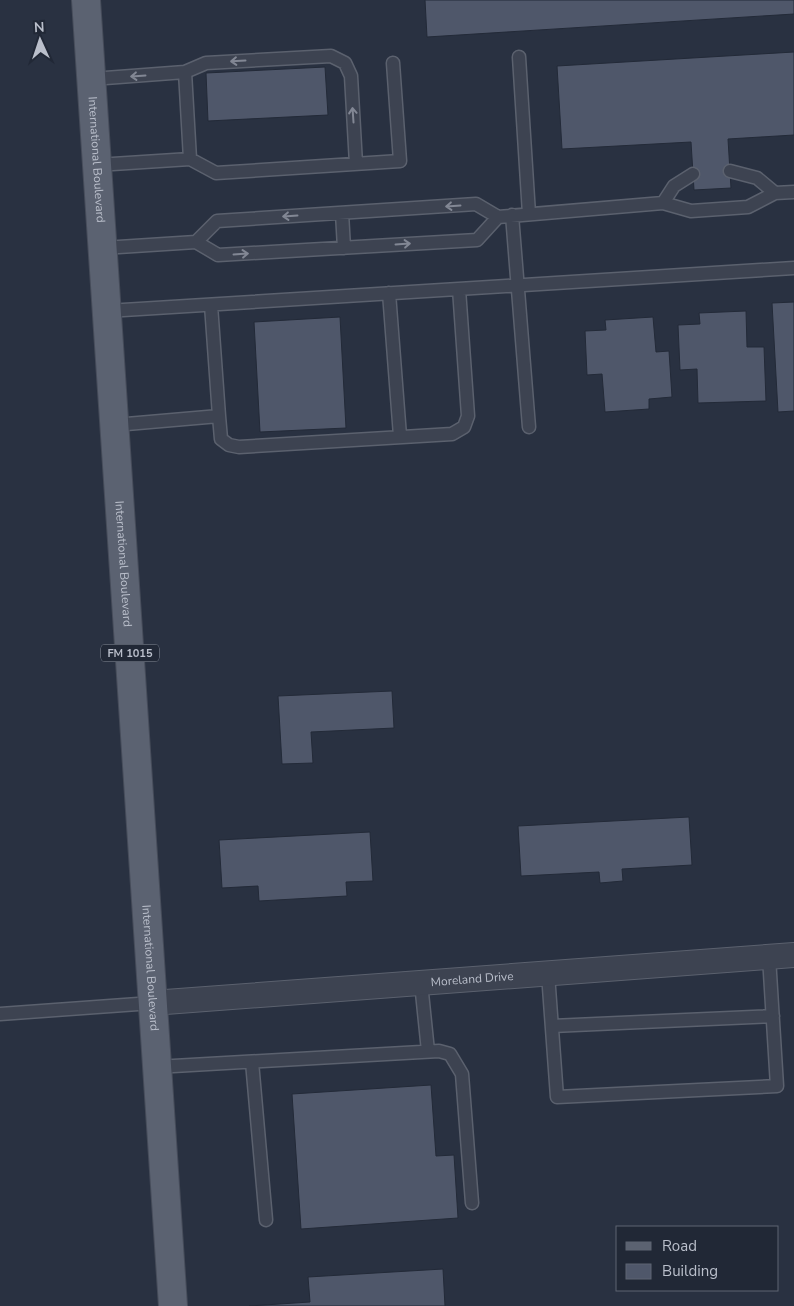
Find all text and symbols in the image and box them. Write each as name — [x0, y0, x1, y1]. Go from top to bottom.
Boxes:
north arrow — [15, 15, 65, 65]
text: N — [34, 18, 45, 37]
one-way arrow — [230, 56, 246, 65]
one-way arrow — [130, 71, 146, 80]
street label: International Boulevard — [84, 96, 109, 223]
one-way arrow — [349, 108, 358, 124]
one-way arrow — [445, 201, 461, 210]
one-way arrow — [283, 211, 299, 221]
one-way arrow — [395, 240, 411, 249]
one-way arrow — [232, 249, 248, 259]
street label: International Boulevard — [111, 500, 136, 627]
road number: FM 1015 — [101, 644, 159, 661]
street label: International Boulevard — [138, 904, 163, 1032]
street label: Moreland Drive — [430, 968, 514, 990]
legend — [616, 1226, 779, 1291]
text: Road — [662, 1236, 697, 1256]
text: Building — [662, 1261, 718, 1281]

